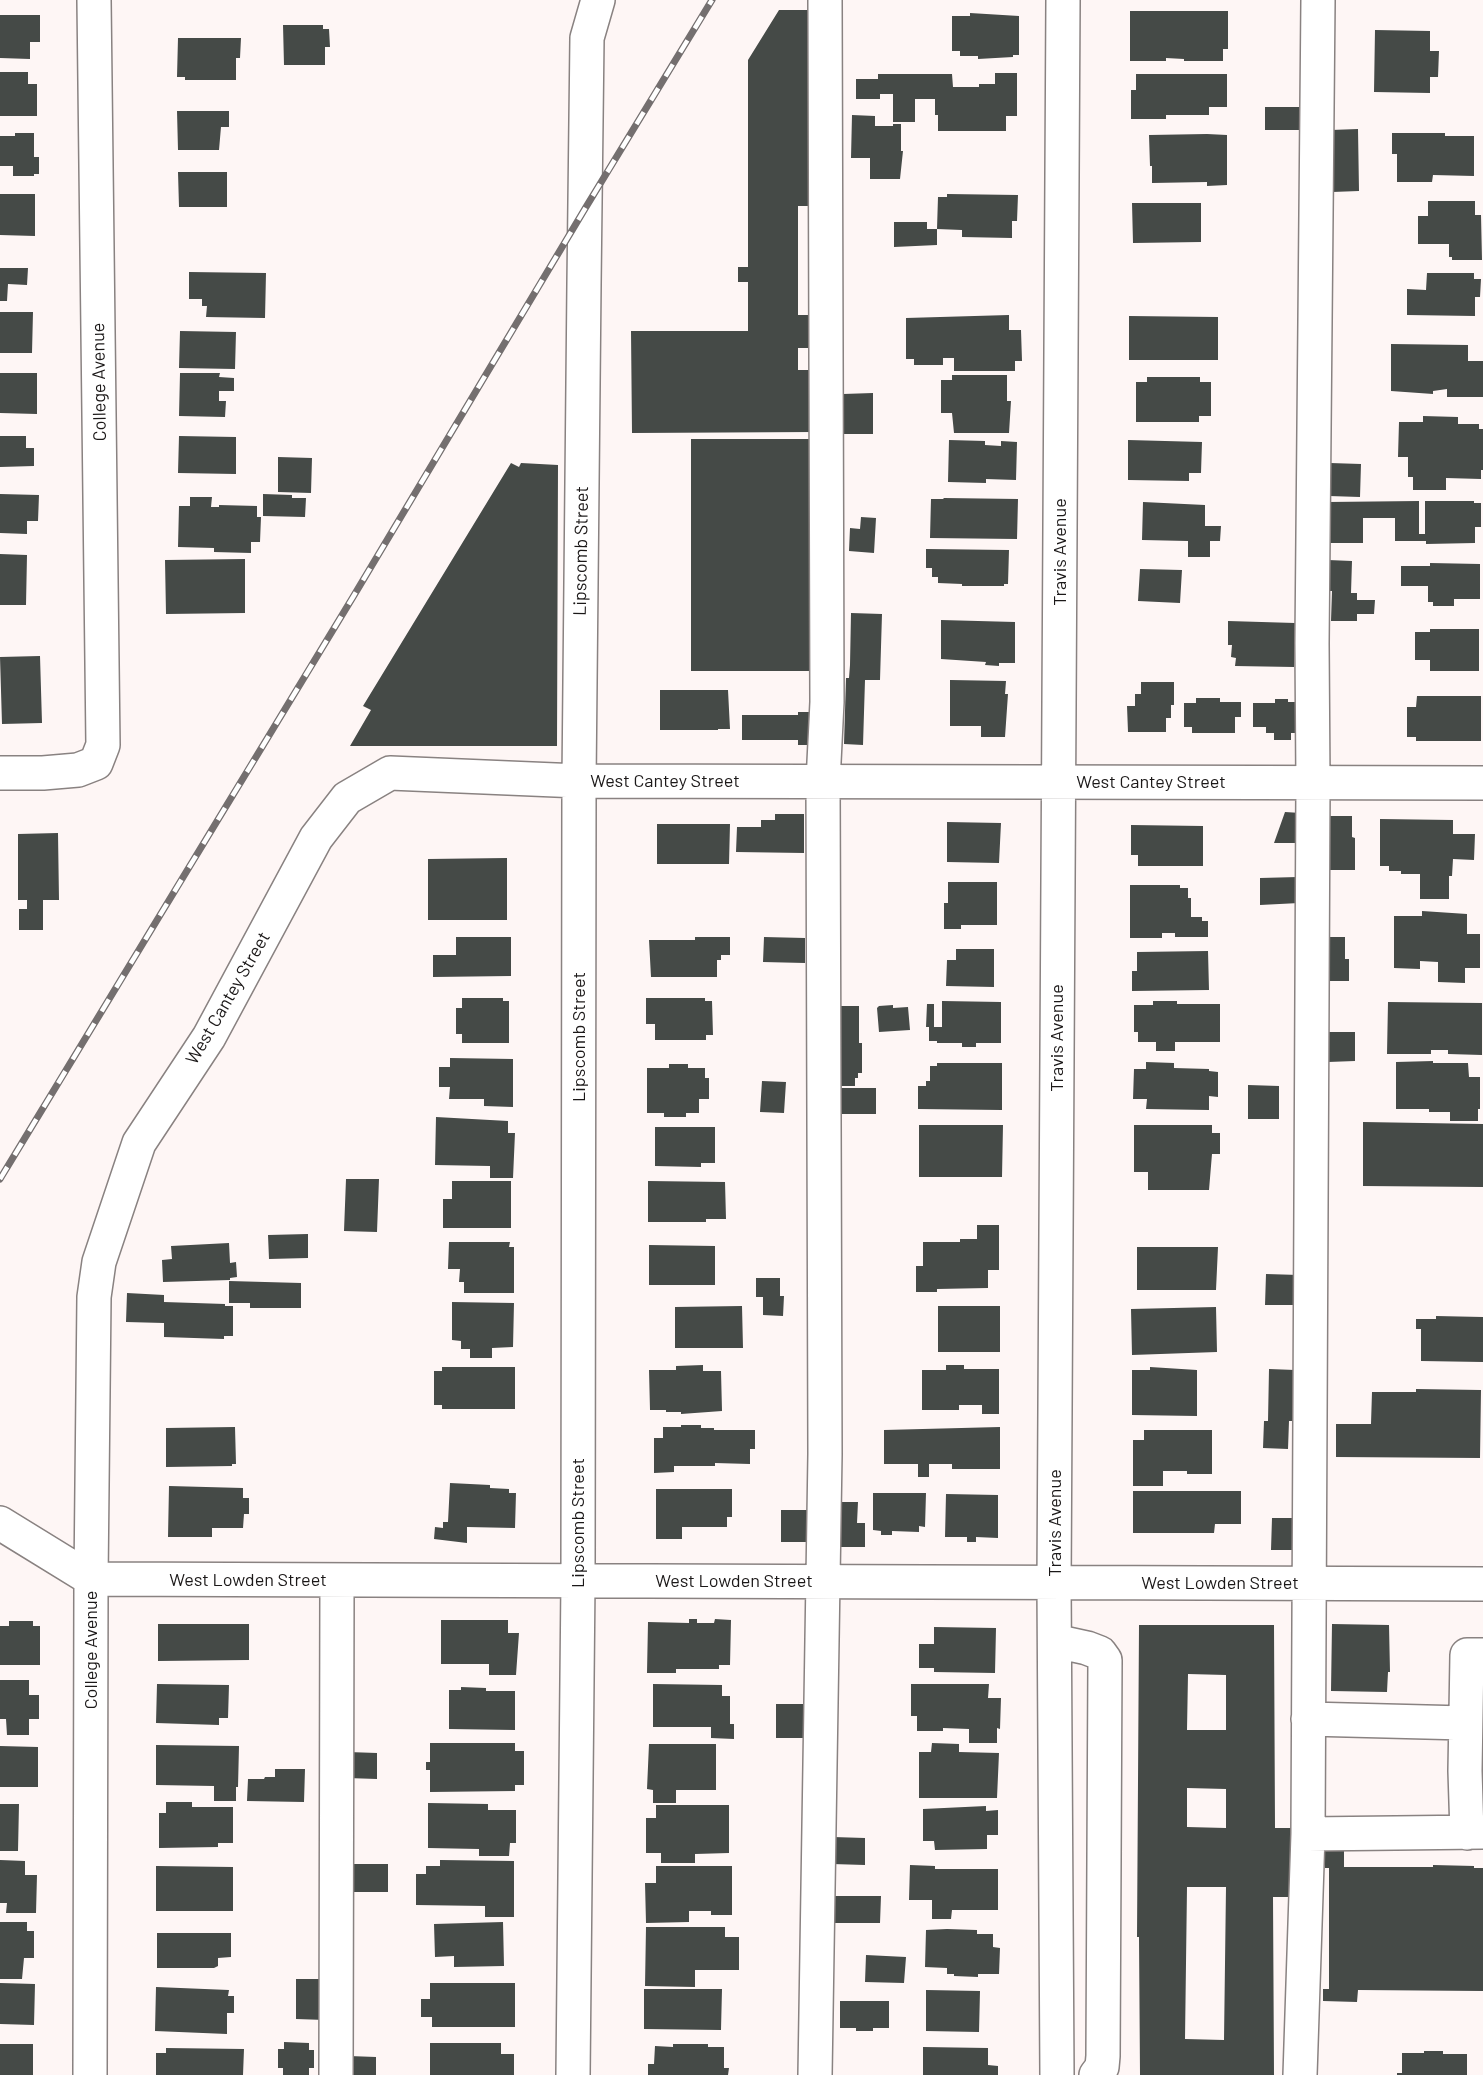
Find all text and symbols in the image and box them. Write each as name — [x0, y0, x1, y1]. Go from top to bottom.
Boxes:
street label: College Avenue — [87, 323, 111, 441]
street label: Lipscomb Street — [569, 486, 593, 616]
street label: Travis Avenue — [1049, 498, 1071, 606]
street label: West Cantey Street — [590, 770, 740, 792]
street label: West Cantey Street — [1076, 771, 1226, 793]
street label: West Cantey Street — [181, 928, 275, 1068]
street label: Lipscomb Street — [568, 972, 590, 1102]
street label: Travis Avenue — [1046, 984, 1068, 1092]
street label: Lipscomb Street — [567, 1458, 589, 1588]
street label: Travis Avenue — [1044, 1469, 1066, 1577]
street label: West Lowden Street — [169, 1569, 327, 1591]
street label: West Lowden Street — [655, 1570, 813, 1592]
street label: West Lowden Street — [1141, 1572, 1299, 1594]
street label: College Avenue — [80, 1591, 102, 1709]

